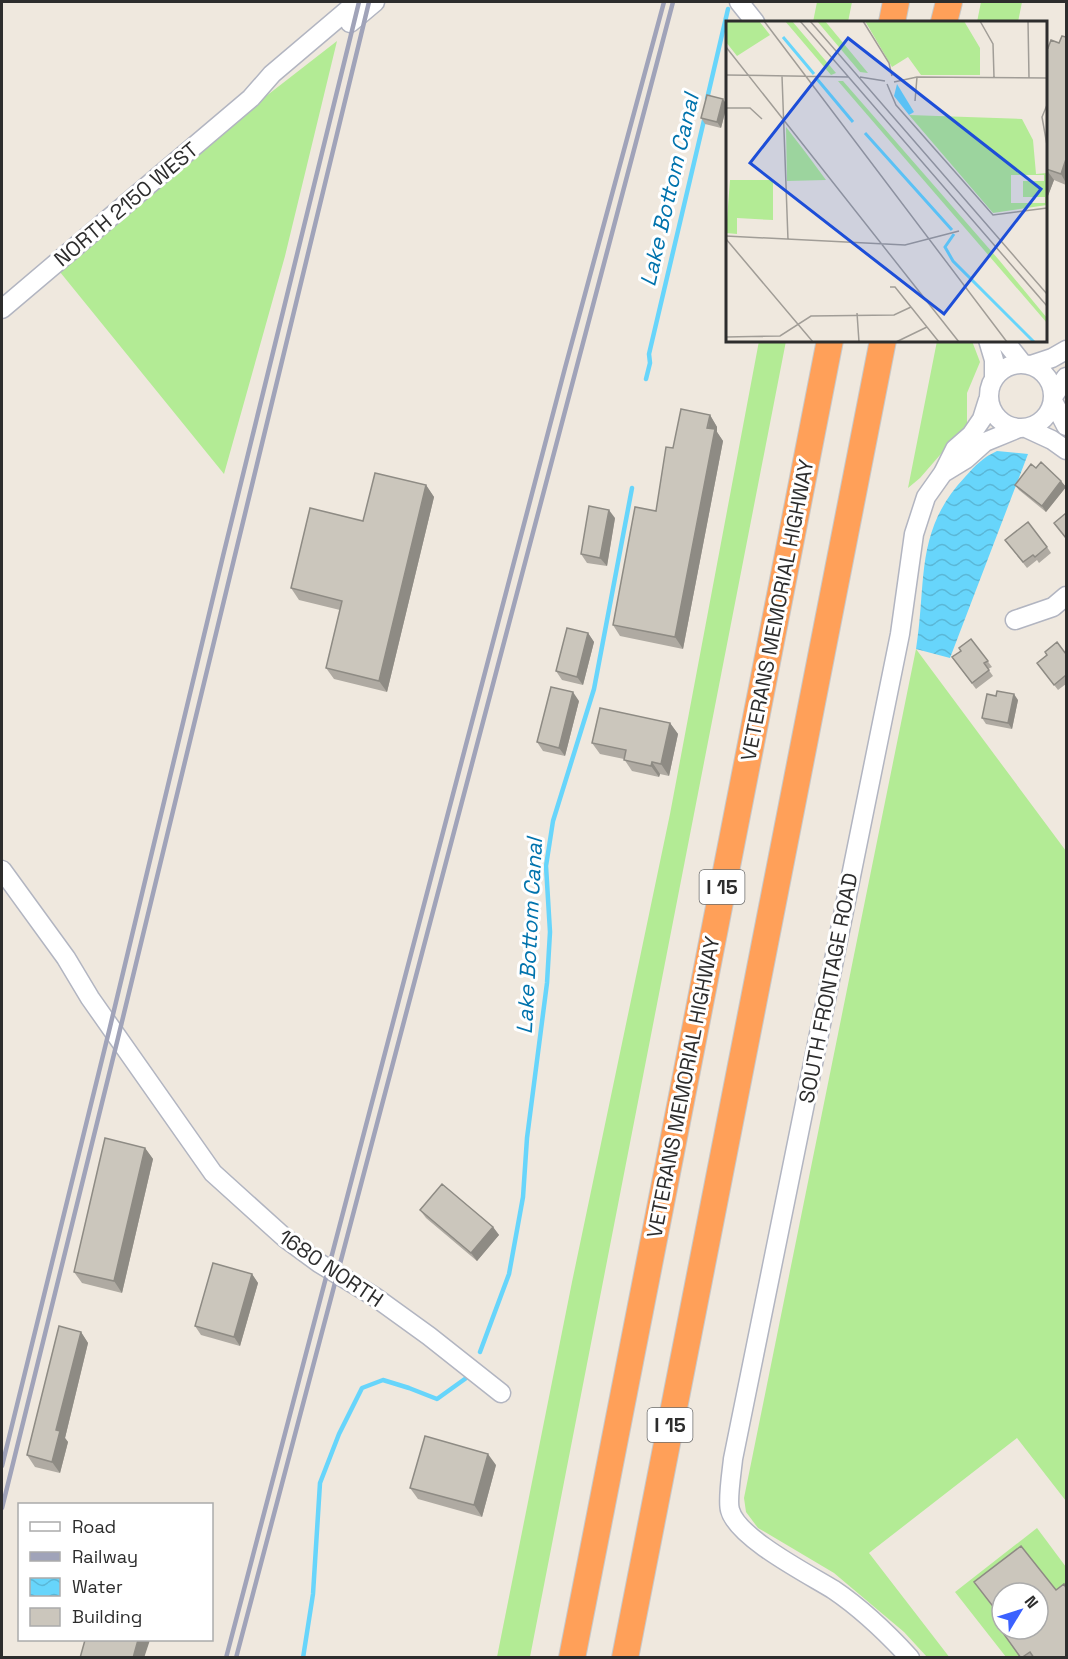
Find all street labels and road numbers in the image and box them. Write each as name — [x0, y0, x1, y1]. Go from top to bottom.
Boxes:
street label: NORTH 2150 WEST — [48, 136, 204, 272]
street label: VETERANS MEMORIAL HIGHWAY — [734, 457, 820, 763]
road number: I 15 — [700, 870, 744, 904]
street label: SOUTH FRONTAGE ROAD — [792, 871, 864, 1105]
street label: VETERANS MEMORIAL HIGHWAY — [640, 934, 726, 1240]
street label: 1680 NORTH — [273, 1223, 389, 1313]
road number: I 15 — [648, 1408, 692, 1442]

